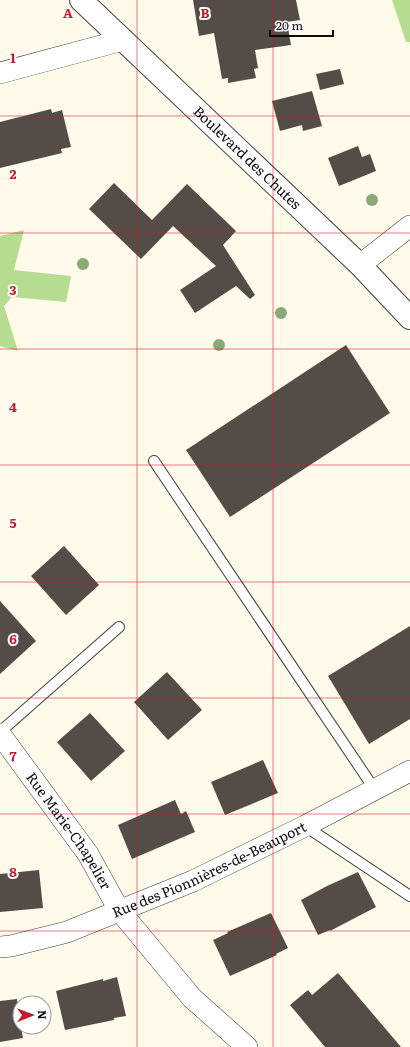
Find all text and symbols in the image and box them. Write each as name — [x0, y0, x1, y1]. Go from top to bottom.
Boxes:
text: A — [63, 3, 73, 22]
text: B — [201, 3, 210, 22]
scale bar — [270, 12, 333, 38]
text: 20 m — [276, 16, 303, 34]
text: 1 — [10, 48, 16, 67]
street label: Boulevard des Chutes — [189, 101, 306, 213]
text: 2 — [10, 164, 17, 183]
text: 3 — [9, 280, 17, 299]
text: 4 — [9, 397, 17, 416]
text: 5 — [9, 513, 17, 532]
text: 6 — [9, 629, 17, 648]
text: 7 — [9, 746, 17, 765]
street label: Rue Marie-Chapelier — [22, 768, 117, 893]
street label: Rue des Pionnières-de-Beauport — [109, 816, 310, 922]
text: 8 — [9, 862, 17, 881]
north arrow — [12, 995, 52, 1035]
text: N — [35, 1010, 51, 1020]

